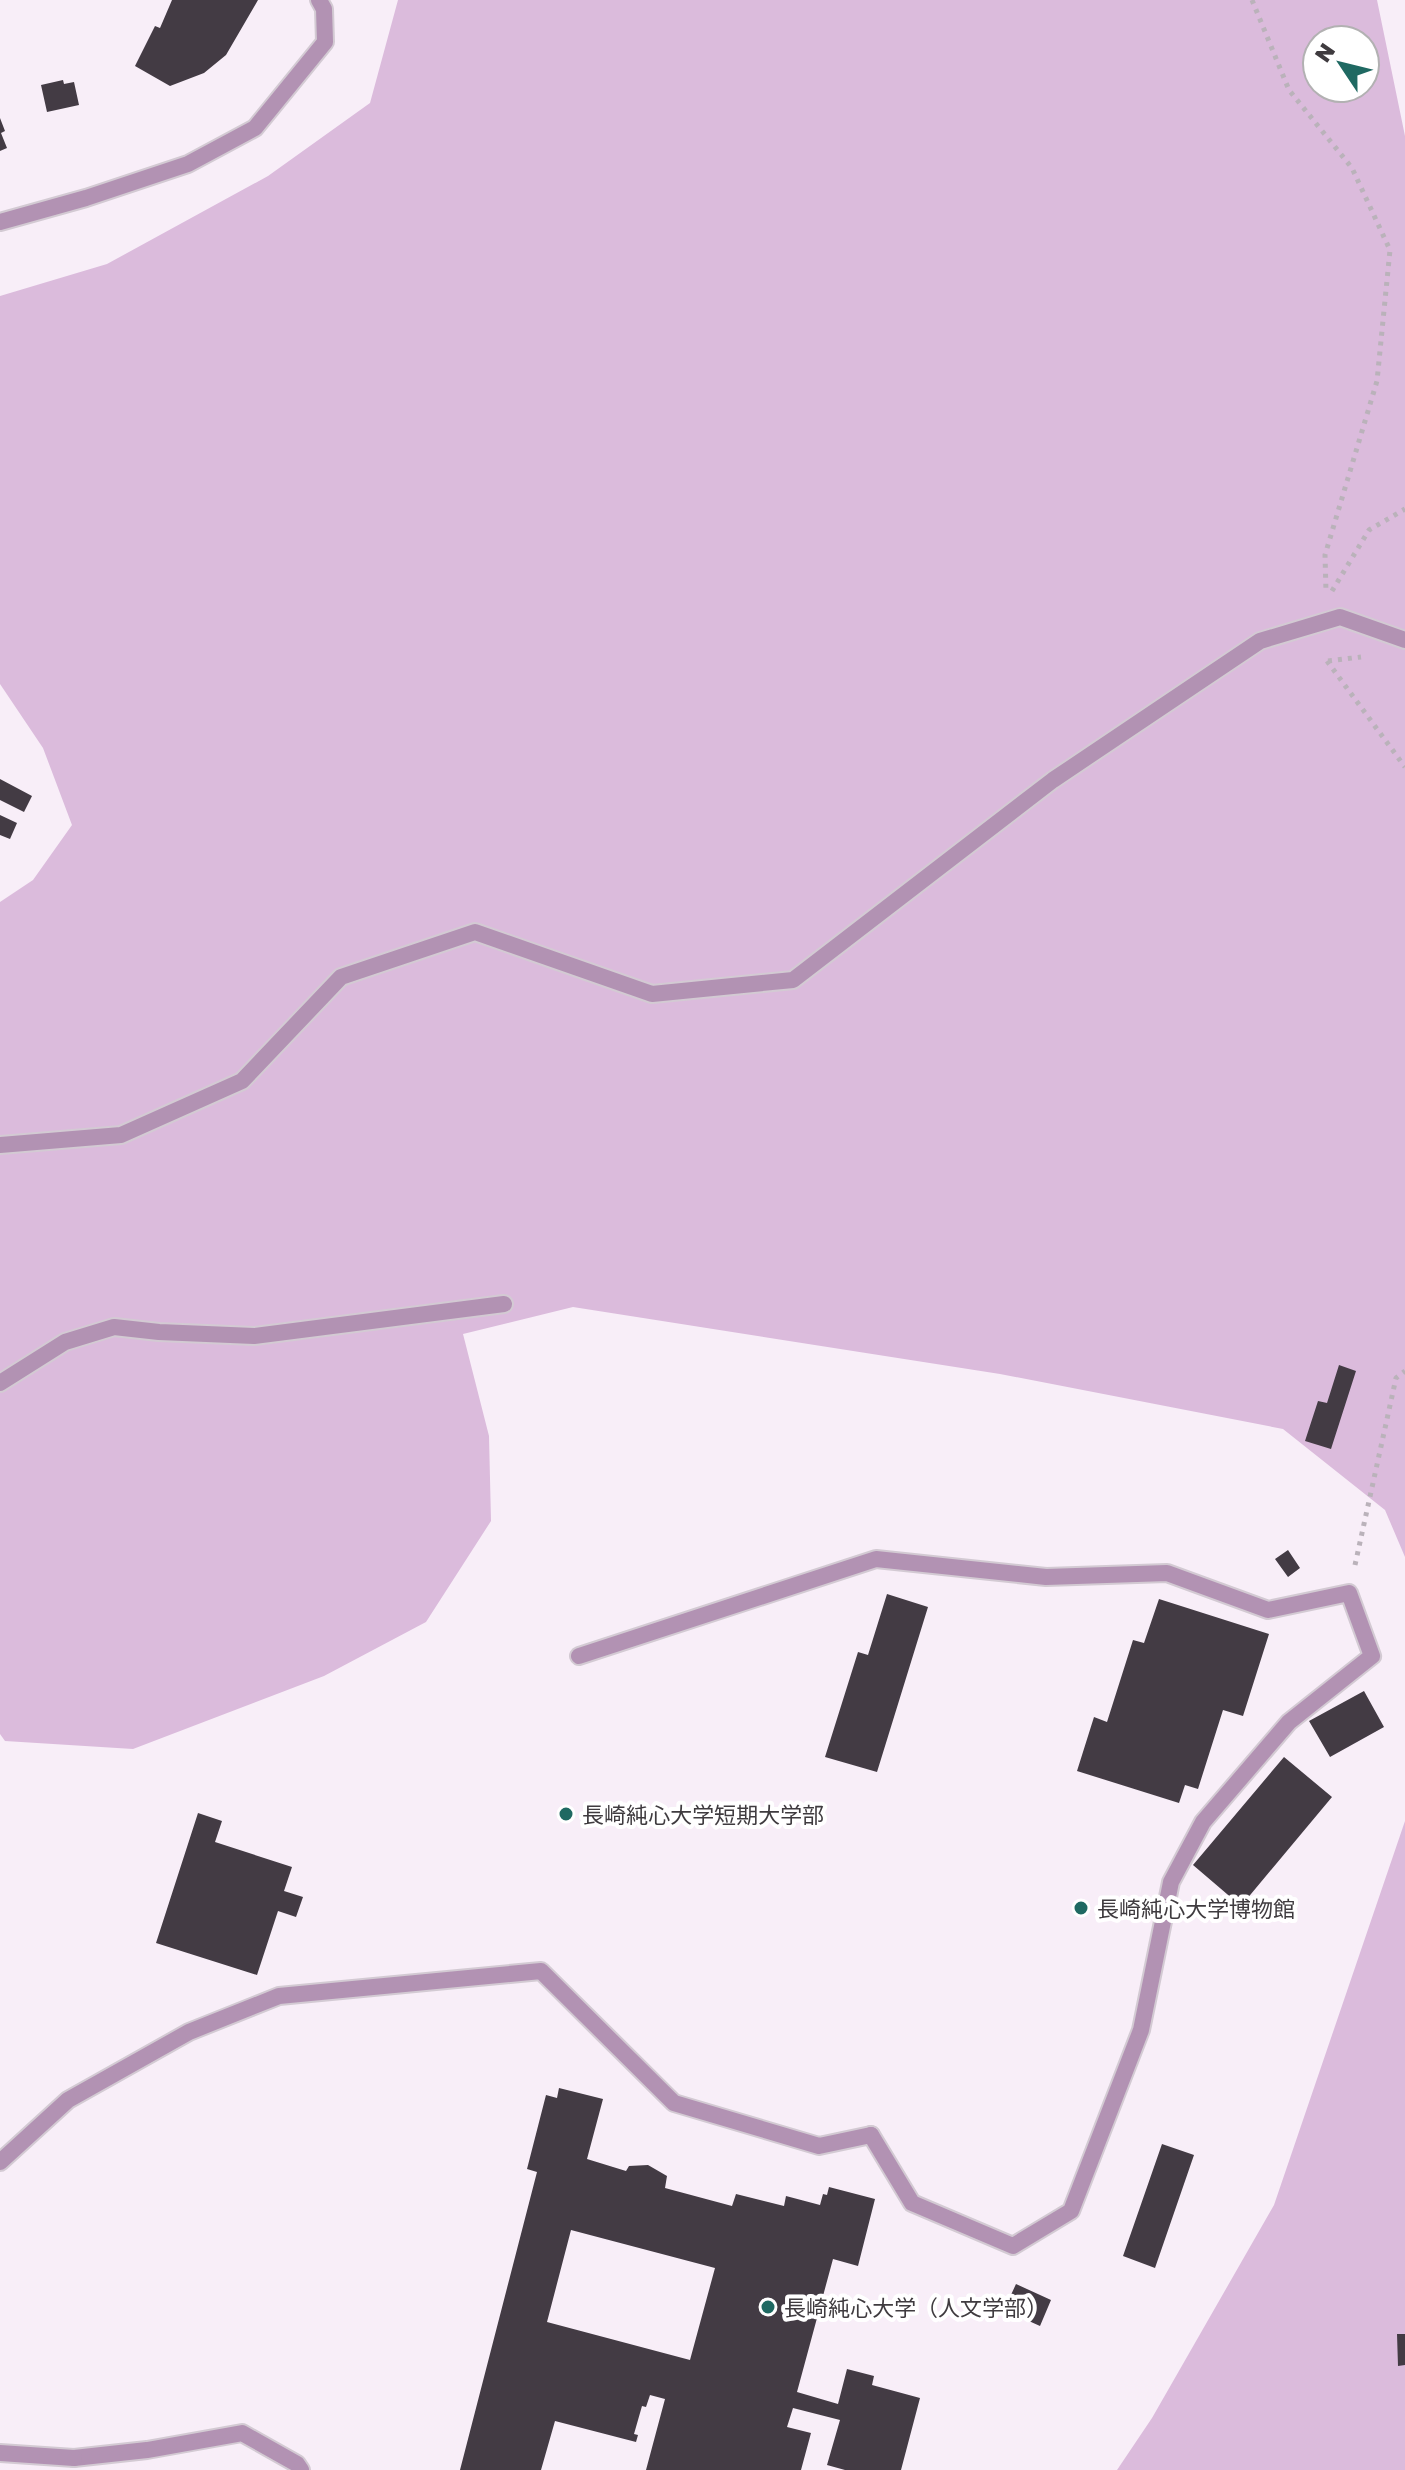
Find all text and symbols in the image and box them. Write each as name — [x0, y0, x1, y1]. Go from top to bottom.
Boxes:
north arrow — [1301, 24, 1381, 104]
text: N — [1308, 38, 1340, 67]
place label: 長崎純心大学短期大学部 — [582, 1801, 824, 1828]
marker: 長崎純心大学短期大学部 — [557, 1805, 575, 1823]
place label: 長崎純心大学博物館 — [1097, 1895, 1295, 1922]
marker: 長崎純心大学博物館 — [1072, 1899, 1090, 1917]
place label: 長崎純心大学（人文学部） — [784, 2294, 1048, 2321]
marker: 長崎純心大学（人文学部） — [759, 2298, 777, 2316]

